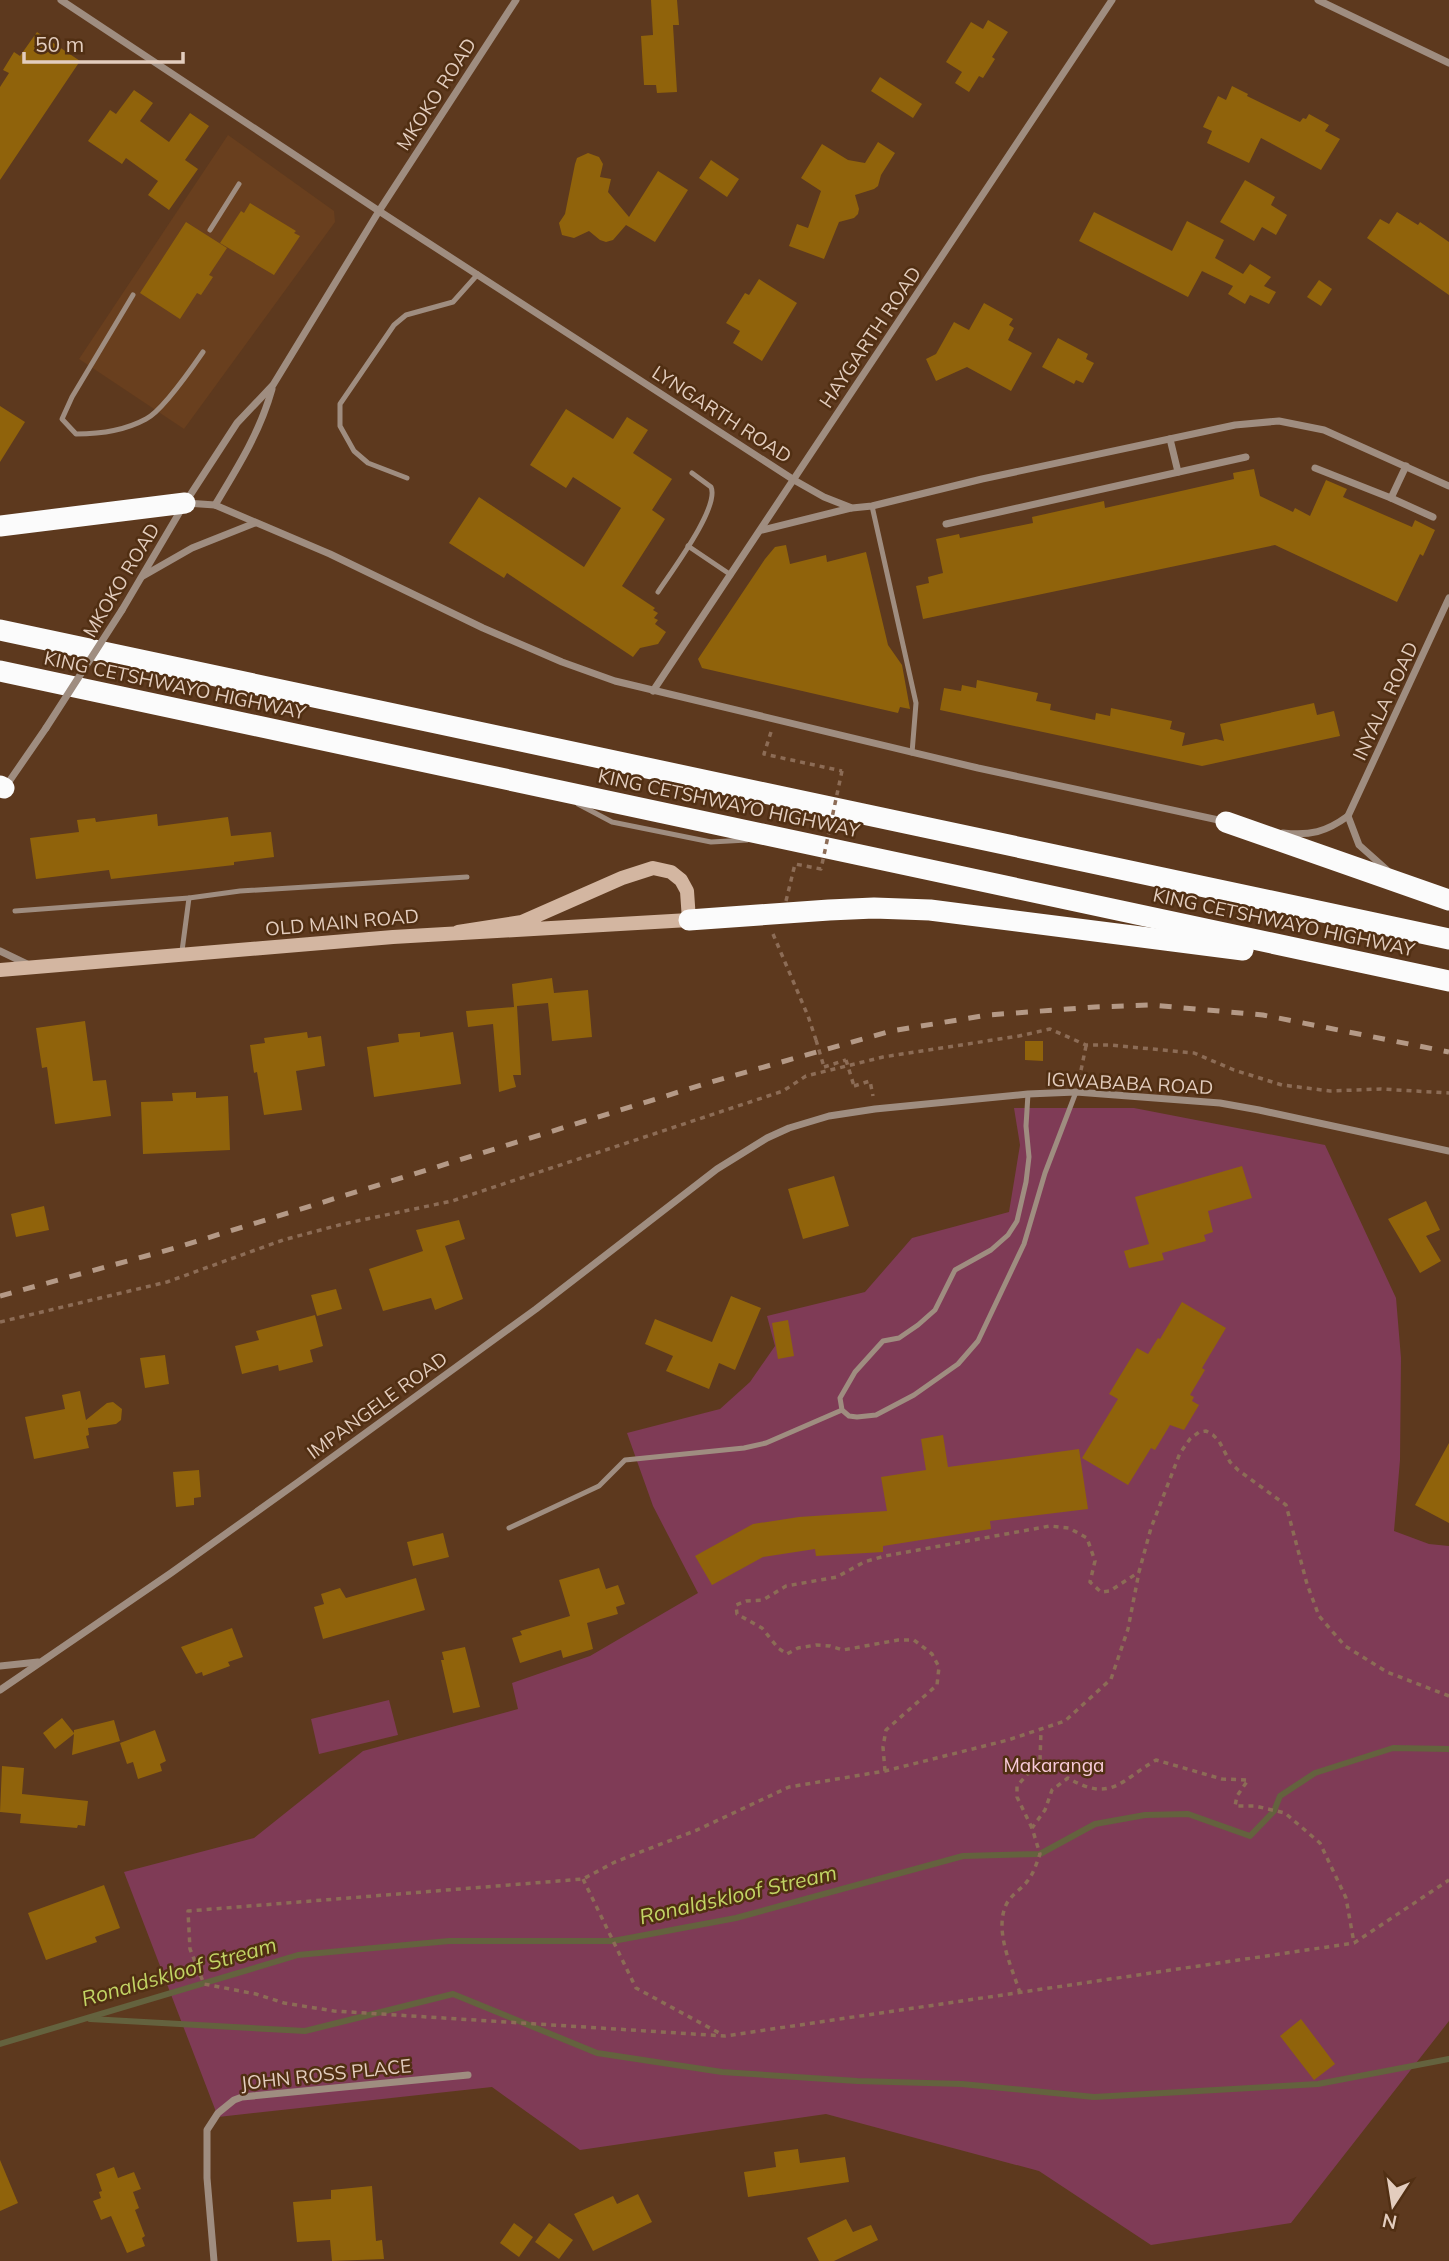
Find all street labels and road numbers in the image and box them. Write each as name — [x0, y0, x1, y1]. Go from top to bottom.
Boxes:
street label: MKOKO ROAD — [391, 33, 481, 155]
street label: HAYGARTH ROAD — [814, 262, 926, 412]
street label: LYNGARTH ROAD — [648, 360, 796, 468]
street label: MKOKO ROAD — [77, 518, 165, 642]
street label: INYALA ROAD — [1347, 638, 1423, 764]
street label: KING CETSHWAYO HIGHWAY — [42, 646, 308, 725]
street label: KING CETSHWAYO HIGHWAY — [596, 764, 862, 843]
street label: KING CETSHWAYO HIGHWAY — [1151, 883, 1417, 962]
street label: OLD MAIN ROAD — [264, 903, 420, 941]
street label: IGWABABA ROAD — [1046, 1067, 1214, 1099]
street label: IMPANGELE ROAD — [302, 1346, 452, 1464]
street label: JOHN ROSS PLACE — [240, 2053, 412, 2095]

